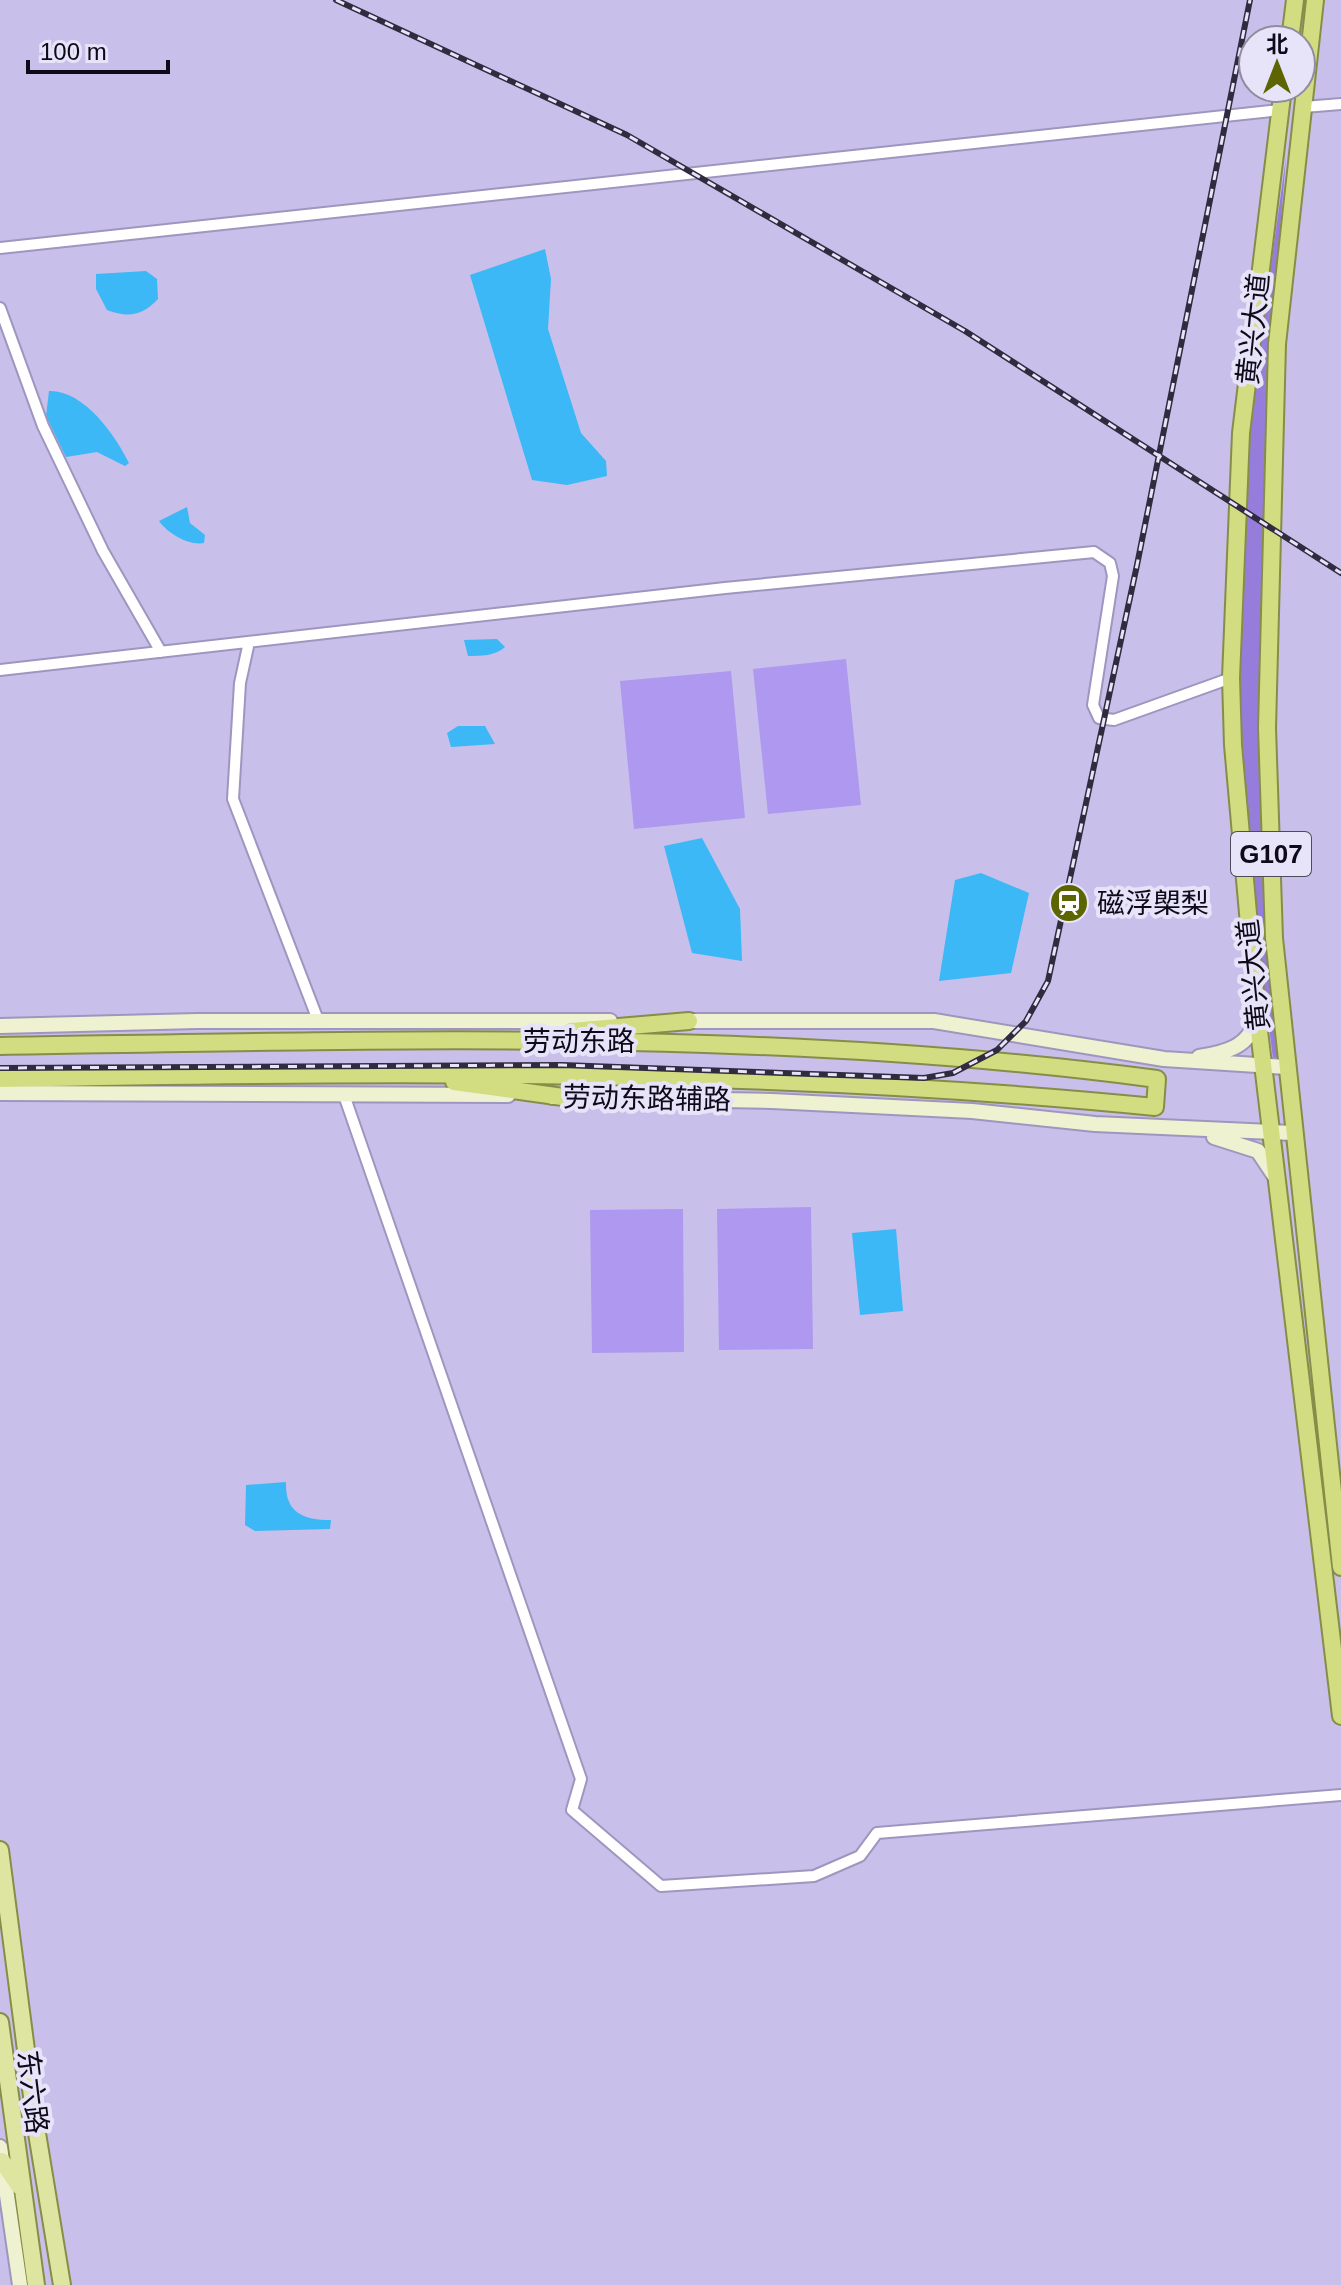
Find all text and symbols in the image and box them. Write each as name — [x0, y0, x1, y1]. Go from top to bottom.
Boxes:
scale bar — [28, 24, 168, 74]
north arrow — [1237, 24, 1317, 104]
text: 北 — [1266, 32, 1288, 57]
text: 100 m — [40, 38, 107, 65]
street label: 黄兴大道 — [1232, 272, 1275, 386]
road number: G107 — [1231, 832, 1311, 876]
station icon: 磁浮㮾梨 — [1048, 882, 1090, 924]
place label: 磁浮㮾梨 — [1097, 888, 1209, 919]
street label: 黄兴大道 — [1232, 918, 1275, 1032]
street label: 劳动东路 — [523, 1026, 635, 1057]
street label: 劳动东路辅路 — [563, 1082, 731, 1115]
street label: 东六路 — [12, 2048, 53, 2136]

